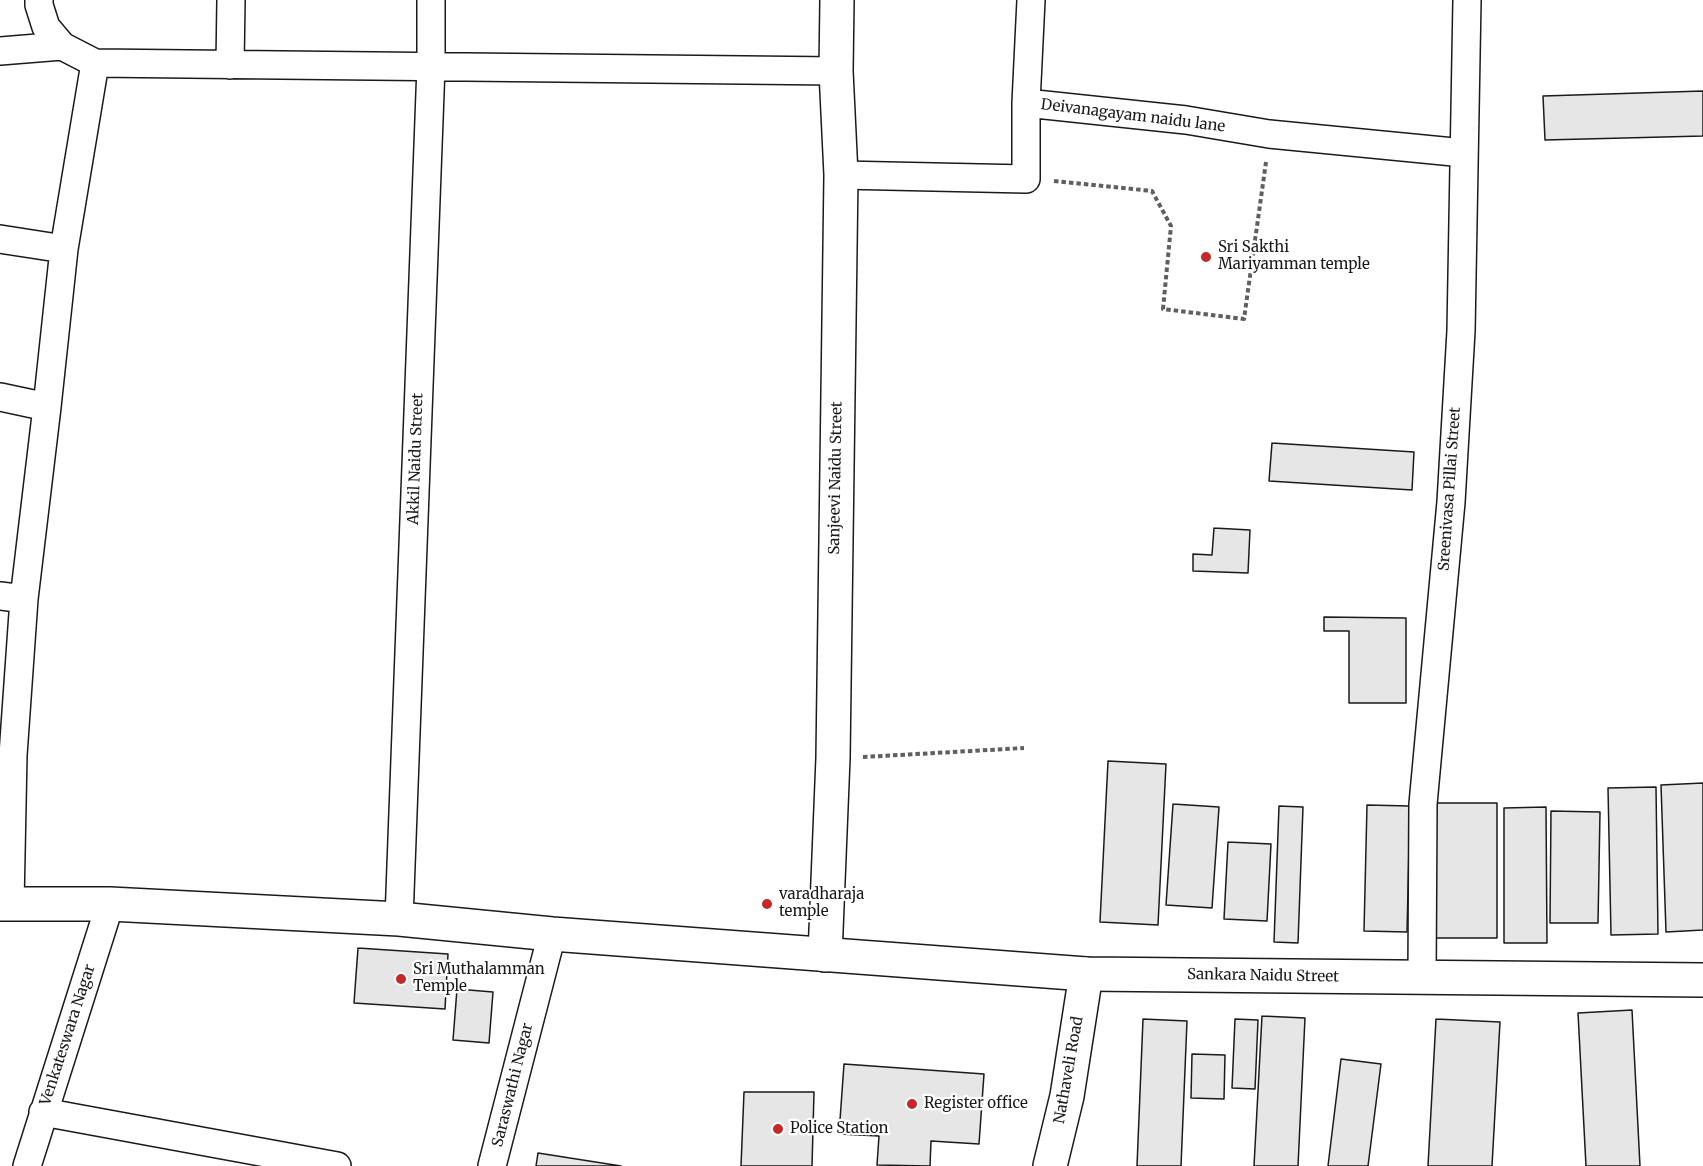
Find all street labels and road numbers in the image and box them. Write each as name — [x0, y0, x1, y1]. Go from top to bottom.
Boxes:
street label: Deivanagayam naidu lane — [1040, 96, 1226, 136]
street label: Akkil Naidu Street — [405, 393, 427, 525]
street label: Sanjeevi Naidu Street — [826, 401, 846, 555]
street label: Sreenivasa Pillai Street — [1435, 406, 1465, 572]
street label: Venkateswara Nagar — [37, 962, 99, 1108]
street label: Sankara Naidu Street — [1187, 966, 1339, 986]
street label: Nathaveli Road — [1051, 1015, 1087, 1125]
street label: Saraswathi Nagar — [489, 1021, 537, 1149]

